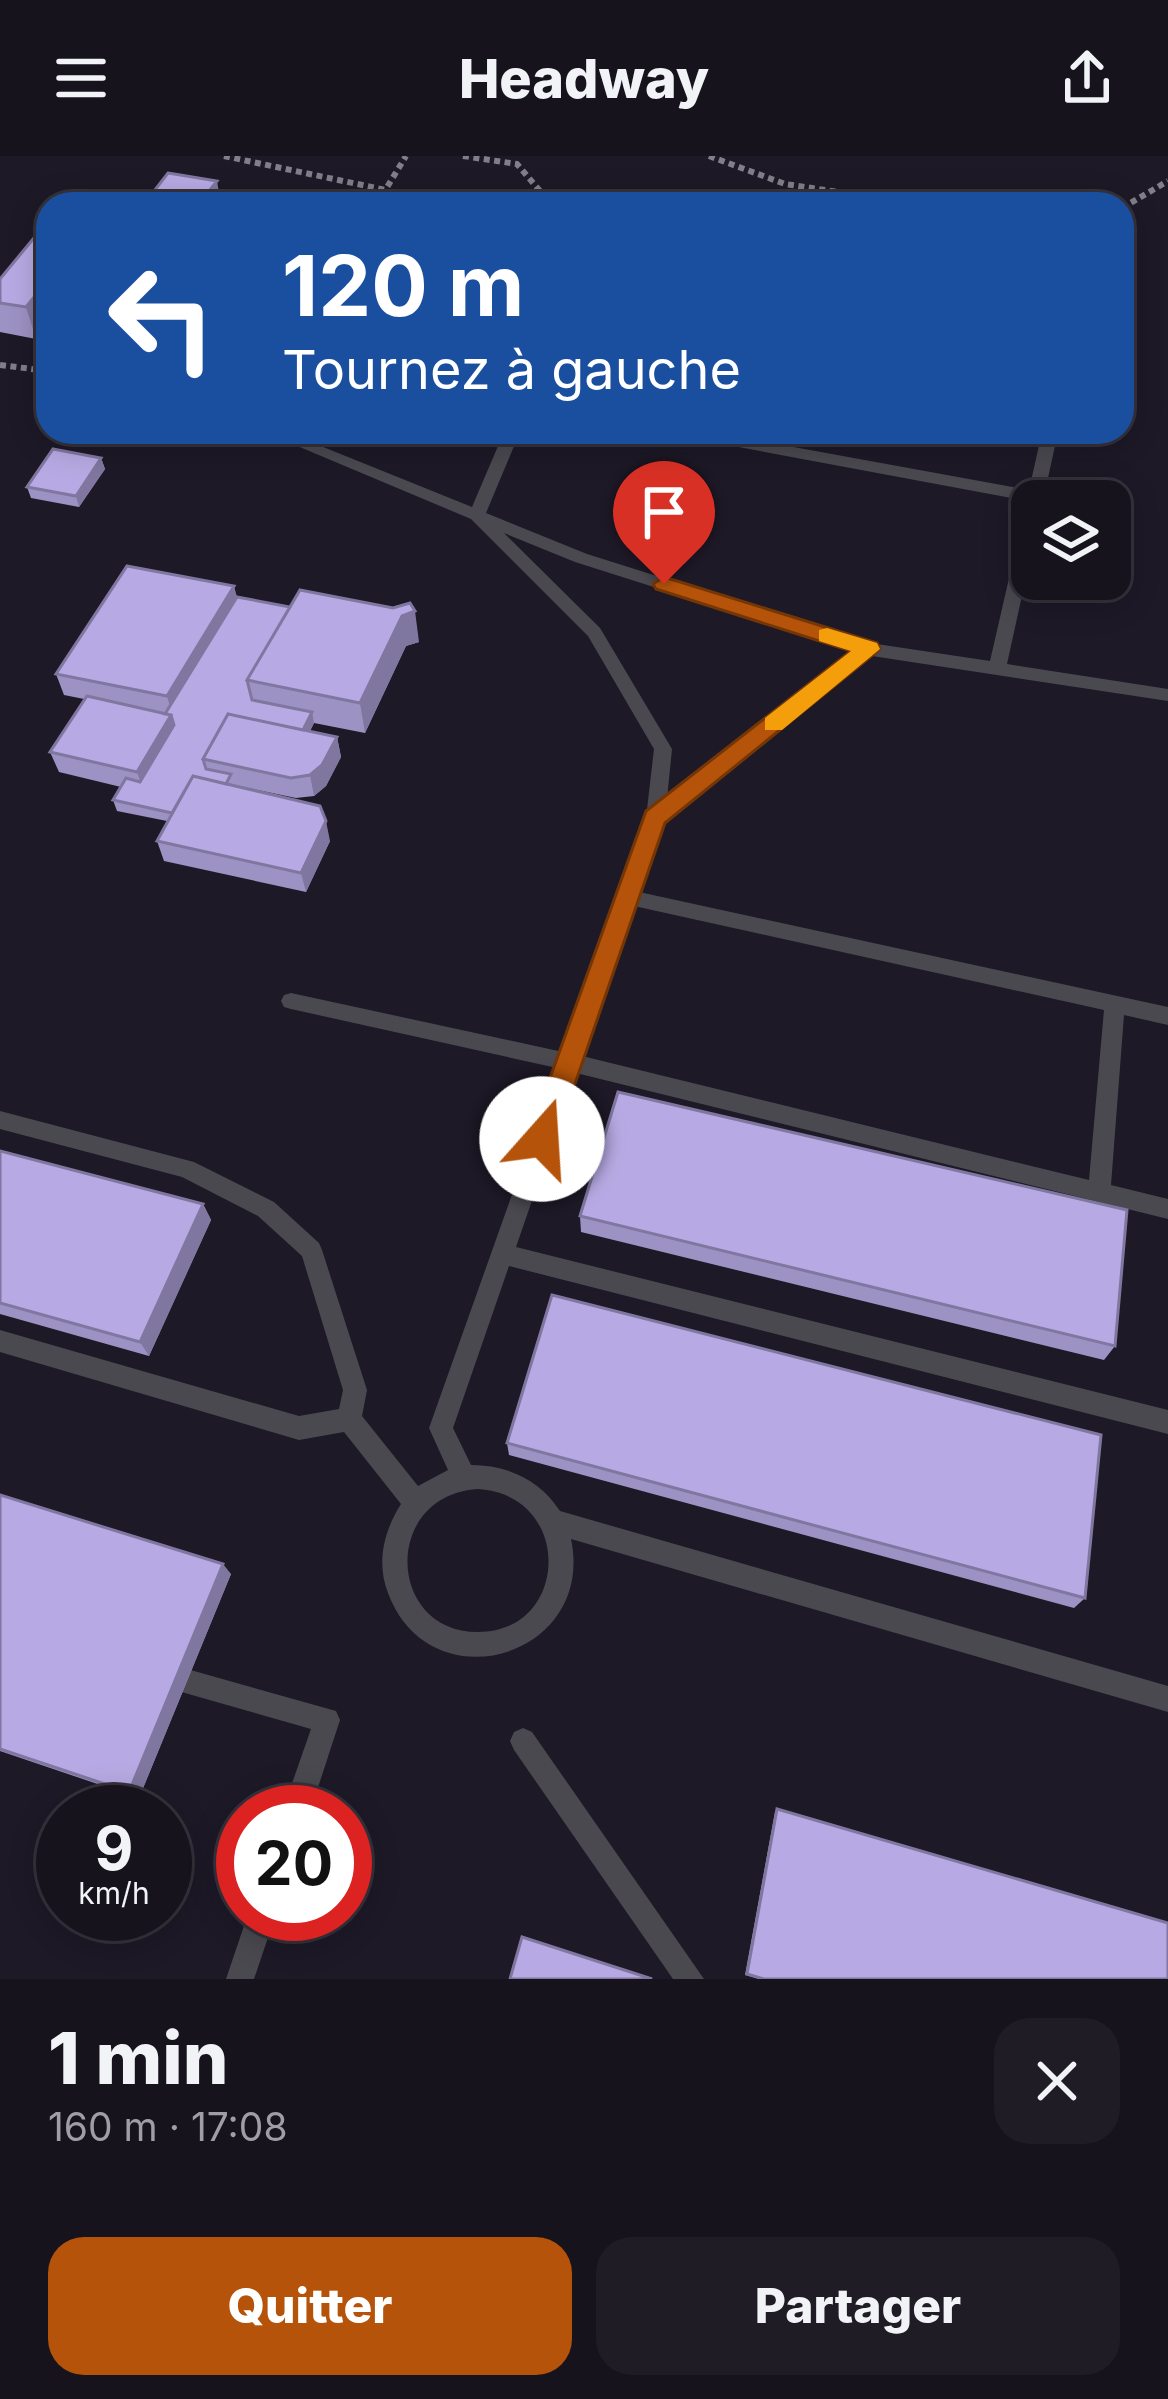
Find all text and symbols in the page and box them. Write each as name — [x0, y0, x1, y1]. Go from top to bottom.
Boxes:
icon: menu — [48, 45, 114, 111]
icon: share — [1054, 45, 1120, 111]
text: Headway — [459, 46, 709, 111]
text: 120 m — [282, 235, 524, 336]
icon: left — [84, 240, 240, 396]
text: Tournez à gauche — [282, 337, 741, 402]
pin — [613, 461, 715, 584]
icon: arrive — [631, 479, 697, 545]
map controls — [1011, 480, 1131, 600]
button: layers — [1011, 480, 1131, 600]
position arrow — [479, 1076, 605, 1202]
speed limit sign: 20 — [216, 1785, 372, 1941]
text: 9 — [95, 1812, 133, 1884]
text: km/h — [78, 1875, 150, 1911]
text: 1 min — [48, 2014, 228, 2101]
button: close — [994, 2018, 1120, 2144]
text: 160 m · 17:08 — [48, 2103, 288, 2150]
button: Quitter — [48, 2237, 572, 2375]
button: Partager — [596, 2237, 1120, 2375]

